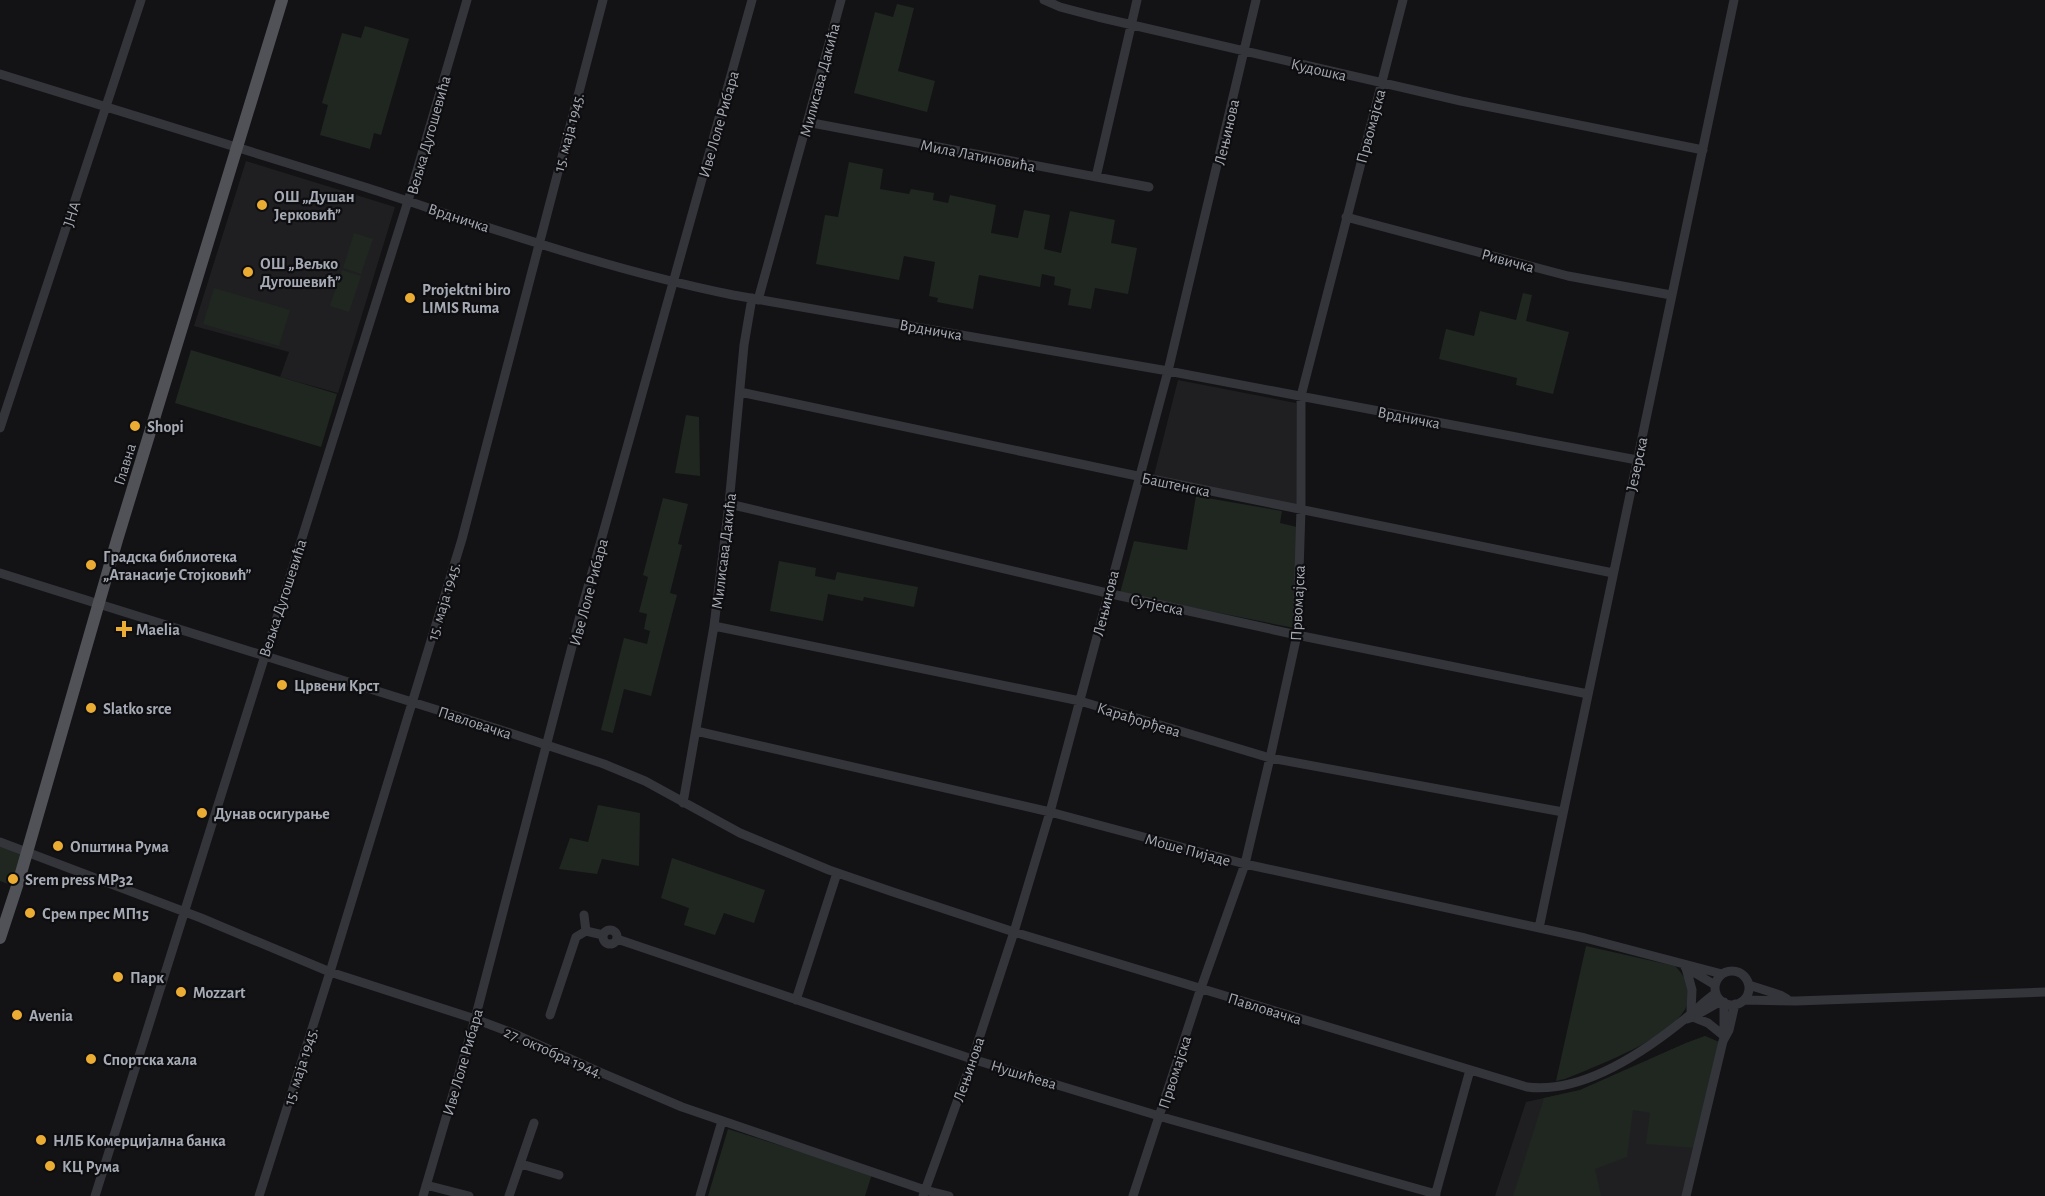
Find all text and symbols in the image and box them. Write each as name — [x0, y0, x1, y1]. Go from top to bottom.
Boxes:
street label: Милисава Дакића — [797, 22, 843, 139]
street label: Кудошка — [1289, 56, 1348, 85]
street label: Иве Лоле Рибара — [696, 69, 742, 179]
street label: Вељка Дугошевића — [404, 74, 455, 197]
street label: Првомајска — [1353, 88, 1389, 165]
street label: 15. маја 1945. — [551, 91, 588, 174]
street label: Лењинова — [1212, 98, 1242, 167]
street label: Мила Латиновића — [919, 137, 1037, 175]
place label: ОШ „Душан Јерковић” — [274, 189, 355, 223]
marker: ОШ „Душан Јерковић” — [255, 198, 269, 212]
street label: ЈНА — [60, 199, 84, 229]
street label: Врдничка — [426, 201, 491, 235]
street label: Ривичка — [1480, 246, 1536, 276]
place label: ОШ „Вељко Дугошевић” — [260, 256, 341, 291]
marker: ОШ „Вељко Дугошевић” — [241, 265, 255, 279]
place label: Projektni biro LIMIS Ruma — [422, 282, 511, 316]
marker: Projektni biro LIMIS Ruma — [403, 291, 417, 305]
street label: Врдничка — [898, 317, 963, 343]
street label: Врдничка — [1376, 404, 1441, 432]
marker: Shopi — [128, 419, 142, 433]
place label: Shopi — [147, 419, 184, 435]
street label: Језерска — [1623, 436, 1651, 493]
street label: Главна — [111, 441, 139, 487]
street label: Баштенска — [1140, 470, 1211, 500]
street label: Милисава Дакића — [709, 492, 739, 610]
street label: Вељка Дугошевића — [256, 537, 311, 660]
street label: Иве Лоле Рибара — [567, 537, 611, 648]
place label: Градска библиотека „Атанасије Стојковић” — [103, 549, 252, 584]
marker: Градска библиотека „Атанасије Стојковић” — [84, 558, 98, 572]
street label: 15. маја 1945. — [424, 560, 464, 643]
street label: Првомајска — [1288, 565, 1309, 641]
street label: Лењинова — [1090, 569, 1122, 638]
street label: Сутјеска — [1129, 592, 1185, 619]
marker: Maelia — [117, 622, 131, 636]
place label: Maelia — [136, 622, 180, 638]
marker: Црвени Крст — [275, 678, 289, 692]
place label: Црвени Крст — [294, 678, 380, 694]
street label: Карађорђева — [1095, 700, 1182, 741]
marker: Slatko srce — [84, 701, 98, 715]
place label: Slatko srce — [103, 701, 172, 717]
street label: Павловачка — [436, 704, 513, 742]
marker: Дунав осигурање — [195, 806, 209, 820]
place label: Дунав осигурање — [214, 806, 330, 823]
street label: Моше Пијаде — [1143, 831, 1232, 870]
marker: Општина Рума — [51, 839, 65, 853]
place label: Општина Рума — [70, 839, 169, 856]
marker: Srem press MP32 — [6, 872, 20, 886]
place label: Srem press MP32 — [25, 872, 134, 888]
marker: Срем прес МП15 — [23, 906, 37, 920]
place label: Срем прес МП15 — [42, 906, 149, 922]
marker: Парк — [111, 970, 125, 984]
place label: Парк — [130, 970, 164, 986]
marker: Mozzart — [174, 985, 188, 999]
place label: Mozzart — [193, 985, 246, 1001]
street label: Павловачка — [1226, 990, 1303, 1028]
street label: Иве Лоле Рибара — [440, 1007, 486, 1117]
marker: Avenia — [10, 1008, 24, 1022]
place label: Avenia — [29, 1008, 73, 1024]
street label: 27. октобра 1944. — [502, 1024, 606, 1082]
street label: 15. маја 1945. — [281, 1025, 322, 1108]
street label: Првомајска — [1156, 1034, 1195, 1111]
street label: Лењинова — [950, 1035, 987, 1104]
marker: Спортска хала — [84, 1052, 98, 1066]
place label: Спортска хала — [103, 1052, 197, 1068]
street label: Нушићева — [989, 1057, 1058, 1093]
marker: НЛБ Комерцијална банка — [34, 1133, 48, 1147]
place label: НЛБ Комерцијална банка — [53, 1133, 226, 1150]
marker: КЦ Рума — [43, 1159, 57, 1173]
place label: КЦ Рума — [62, 1159, 120, 1176]

